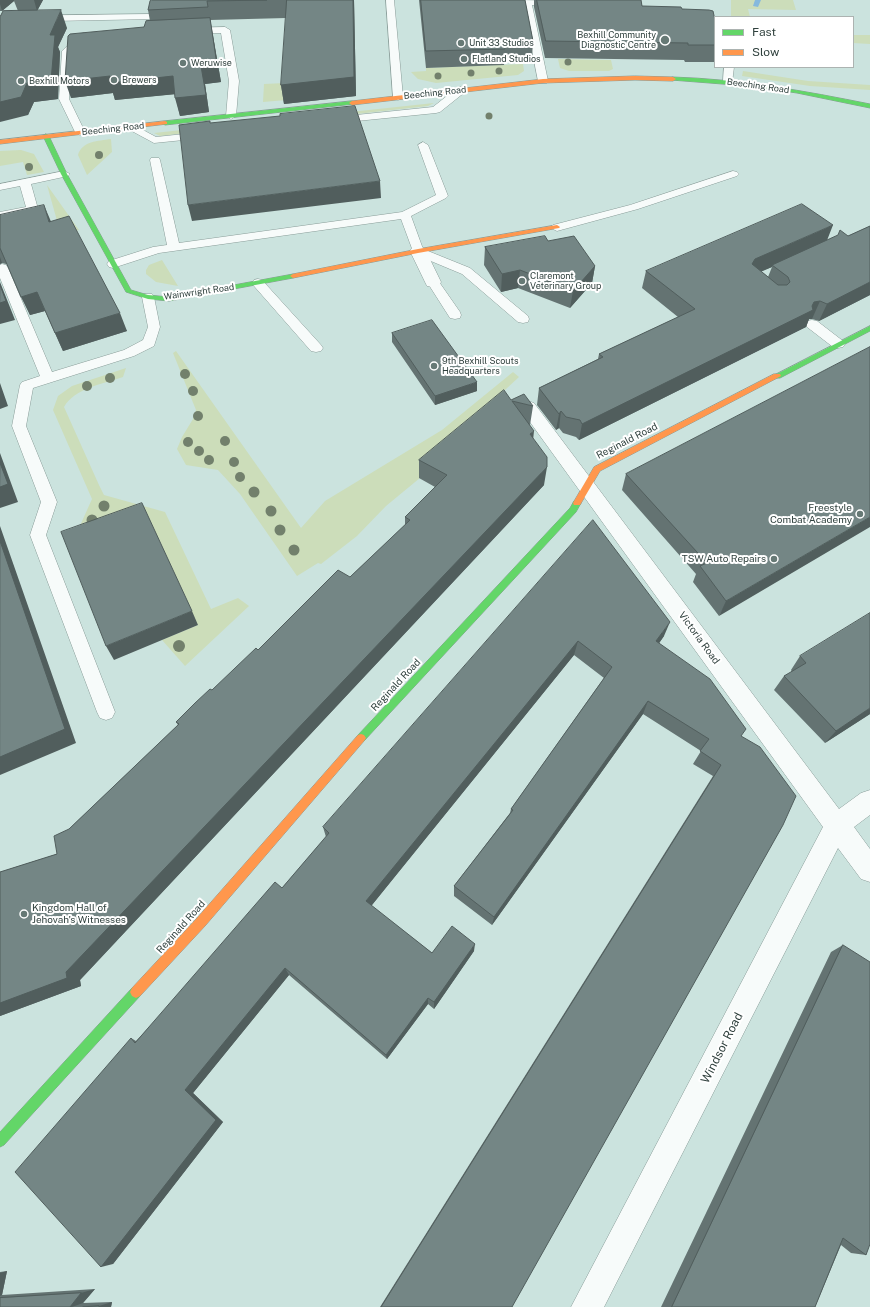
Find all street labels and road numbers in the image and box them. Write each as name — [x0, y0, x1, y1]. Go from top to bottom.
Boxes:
street label: Beeching Road — [726, 76, 790, 96]
street label: Beeching Road — [403, 84, 467, 102]
street label: Beeching Road — [81, 120, 145, 138]
street label: Wainwright Road — [163, 282, 235, 302]
street label: Reginald Road — [594, 420, 660, 462]
street label: Victoria Road — [676, 609, 722, 667]
street label: Reginald Road — [369, 656, 423, 714]
street label: Reginald Road — [154, 898, 208, 956]
street label: Windsor Road — [698, 1010, 746, 1086]

